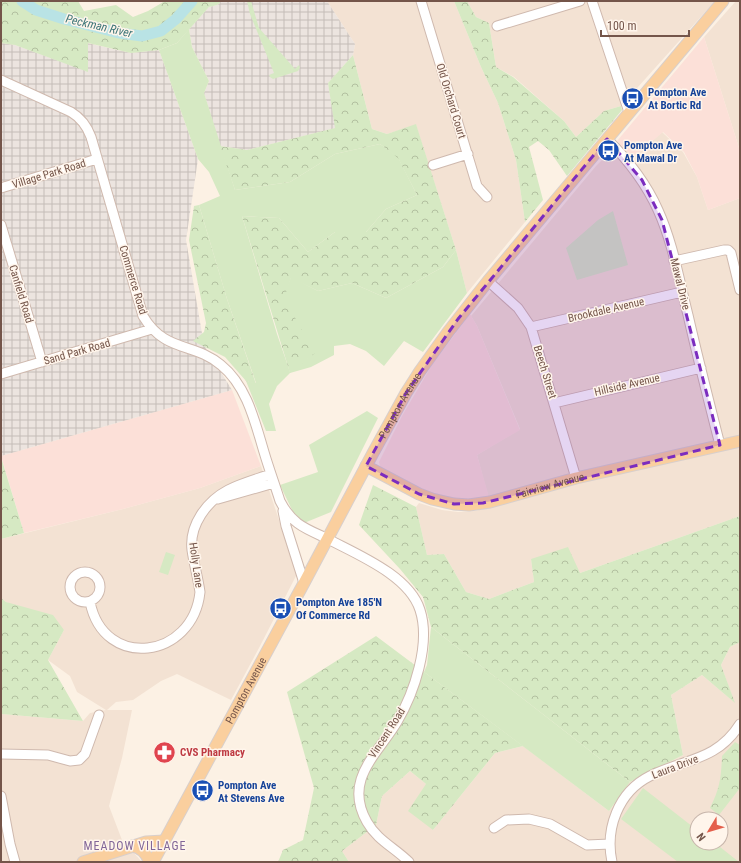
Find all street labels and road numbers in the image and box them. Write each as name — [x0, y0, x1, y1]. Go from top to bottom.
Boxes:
street label: Old Orchard Court — [433, 62, 469, 140]
street label: Village Park Road — [11, 157, 87, 191]
street label: Commerce Road — [116, 244, 150, 316]
street label: Mawal Drive — [667, 257, 693, 311]
street label: Canfield Road — [6, 263, 36, 325]
street label: Brookdale Avenue — [567, 295, 645, 325]
street label: Sand Park Road — [42, 336, 112, 368]
street label: Beech Street — [531, 344, 559, 400]
street label: Pompton Avenue — [376, 370, 424, 441]
street label: Hillside Avenue — [593, 371, 661, 399]
street label: Fairview Avenue — [514, 470, 585, 501]
street label: Holly Lane — [186, 542, 206, 588]
street label: Pompton Avenue — [223, 655, 269, 726]
street label: Vincent Road — [366, 705, 408, 761]
street label: Laura Drive — [650, 752, 700, 782]

